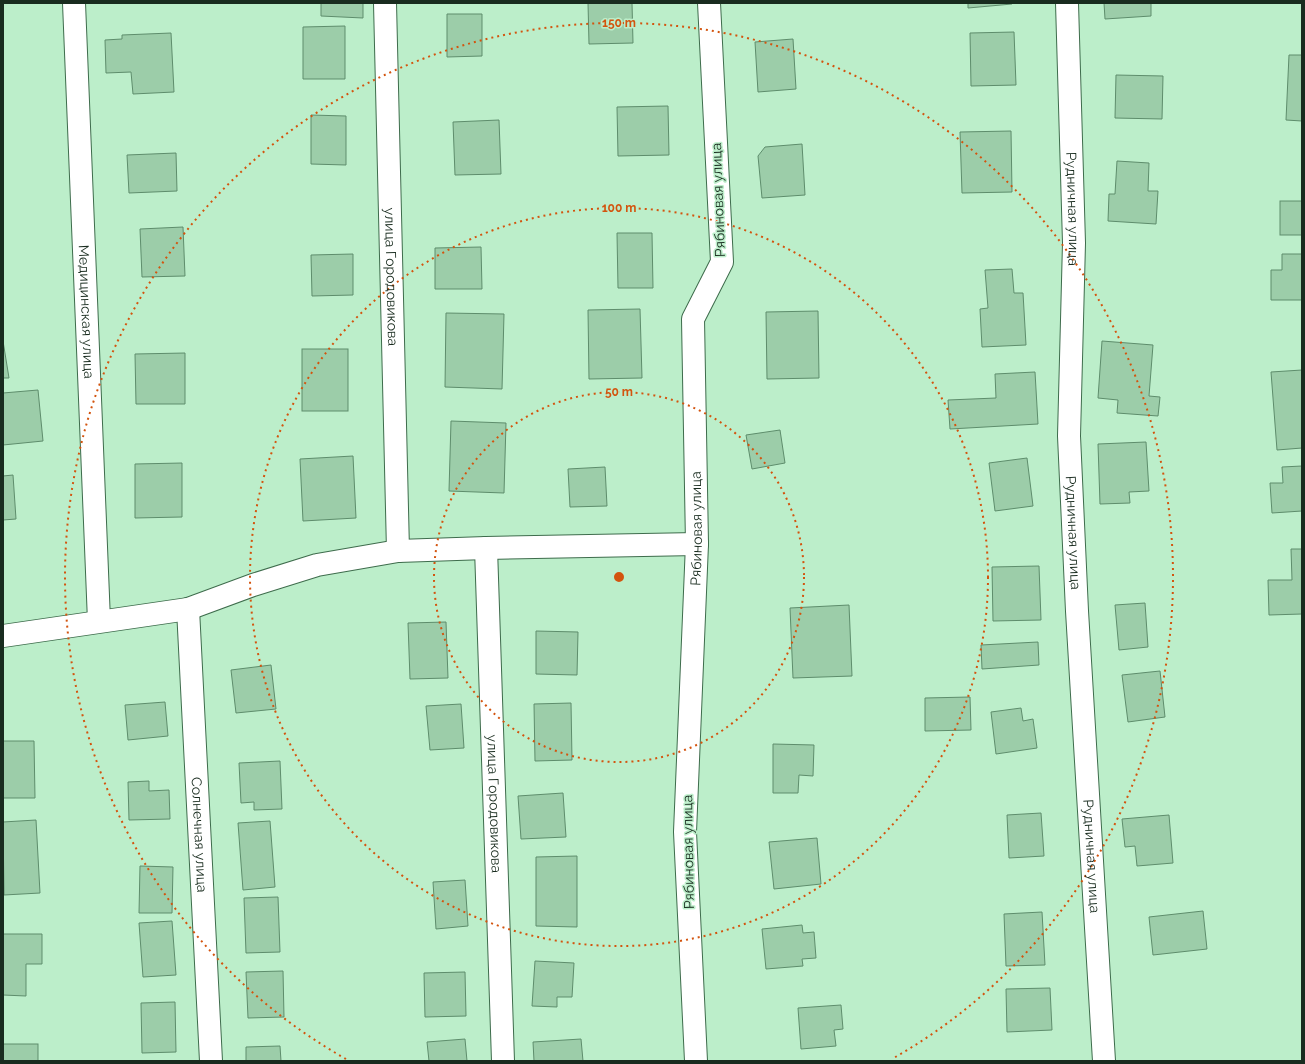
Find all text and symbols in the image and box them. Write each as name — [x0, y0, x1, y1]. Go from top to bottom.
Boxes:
text: 150 m — [602, 16, 636, 30]
street label: Рябиновая улица — [708, 143, 728, 257]
street label: Рудничная улица — [1063, 152, 1082, 266]
text: 100 m — [602, 201, 636, 215]
street label: улица Городовикова — [382, 208, 401, 346]
street label: Медицинская улица — [76, 244, 97, 379]
text: 50 m — [605, 385, 633, 399]
street label: Рябиновая улица — [687, 471, 705, 586]
street label: Рудничная улица — [1063, 475, 1084, 590]
centre of rings — [612, 570, 626, 584]
street label: улица Городовикова — [484, 734, 505, 873]
street label: Солнечная улица — [189, 777, 210, 893]
street label: Рябиновая улица — [679, 795, 697, 909]
street label: Рудничная улица — [1080, 799, 1103, 914]

